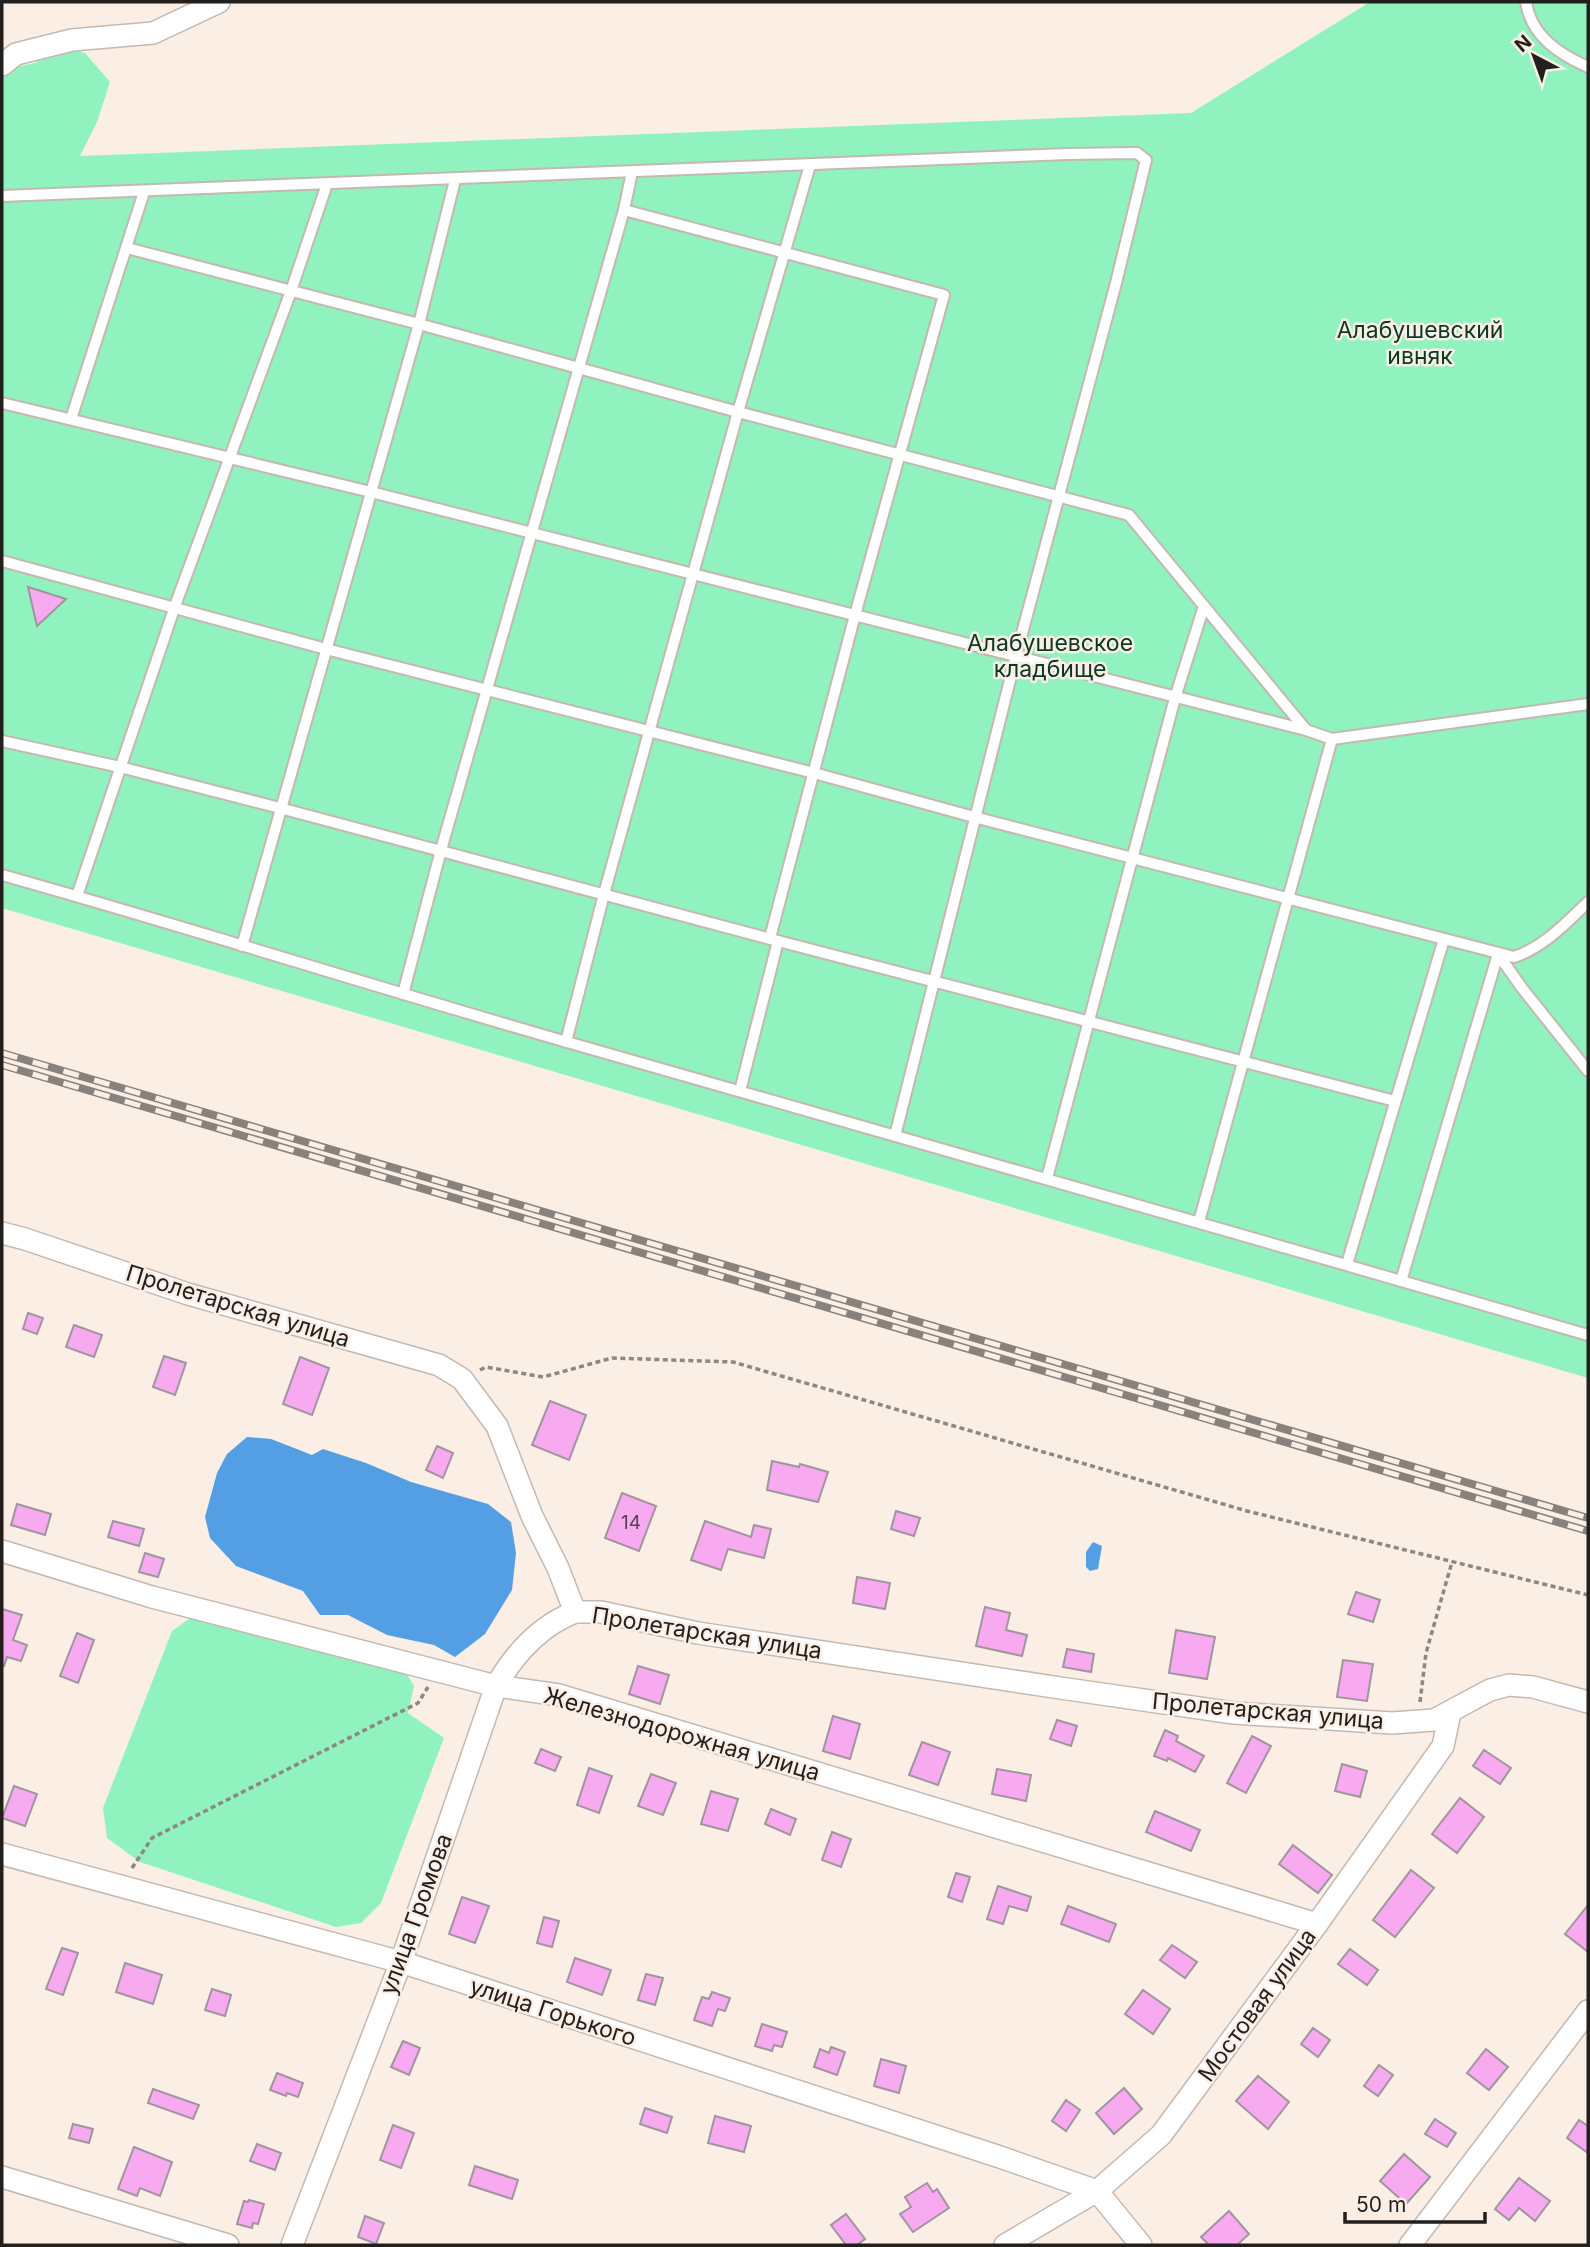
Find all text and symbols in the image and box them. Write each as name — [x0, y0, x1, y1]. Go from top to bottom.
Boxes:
north arrow — [1499, 21, 1569, 91]
text: N — [1510, 30, 1536, 57]
park label: Алабушевский ивняк — [1337, 316, 1503, 370]
park label: Алабушевское кладбище — [967, 629, 1133, 683]
street label: Пролетарская улица — [123, 1259, 353, 1353]
house number: 14 — [621, 1511, 641, 1534]
street label: Пролетарская улица — [590, 1601, 824, 1665]
street label: Железнодорожная улица — [541, 1681, 823, 1787]
street label: Пролетарская улица — [1151, 1687, 1385, 1735]
street label: улица Громова — [374, 1830, 458, 1998]
street label: Мостовая улица — [1192, 1923, 1322, 2087]
street label: улица Горького — [466, 1972, 640, 2052]
scale bar — [1345, 2180, 1485, 2224]
text: 50 m — [1356, 2192, 1406, 2217]

